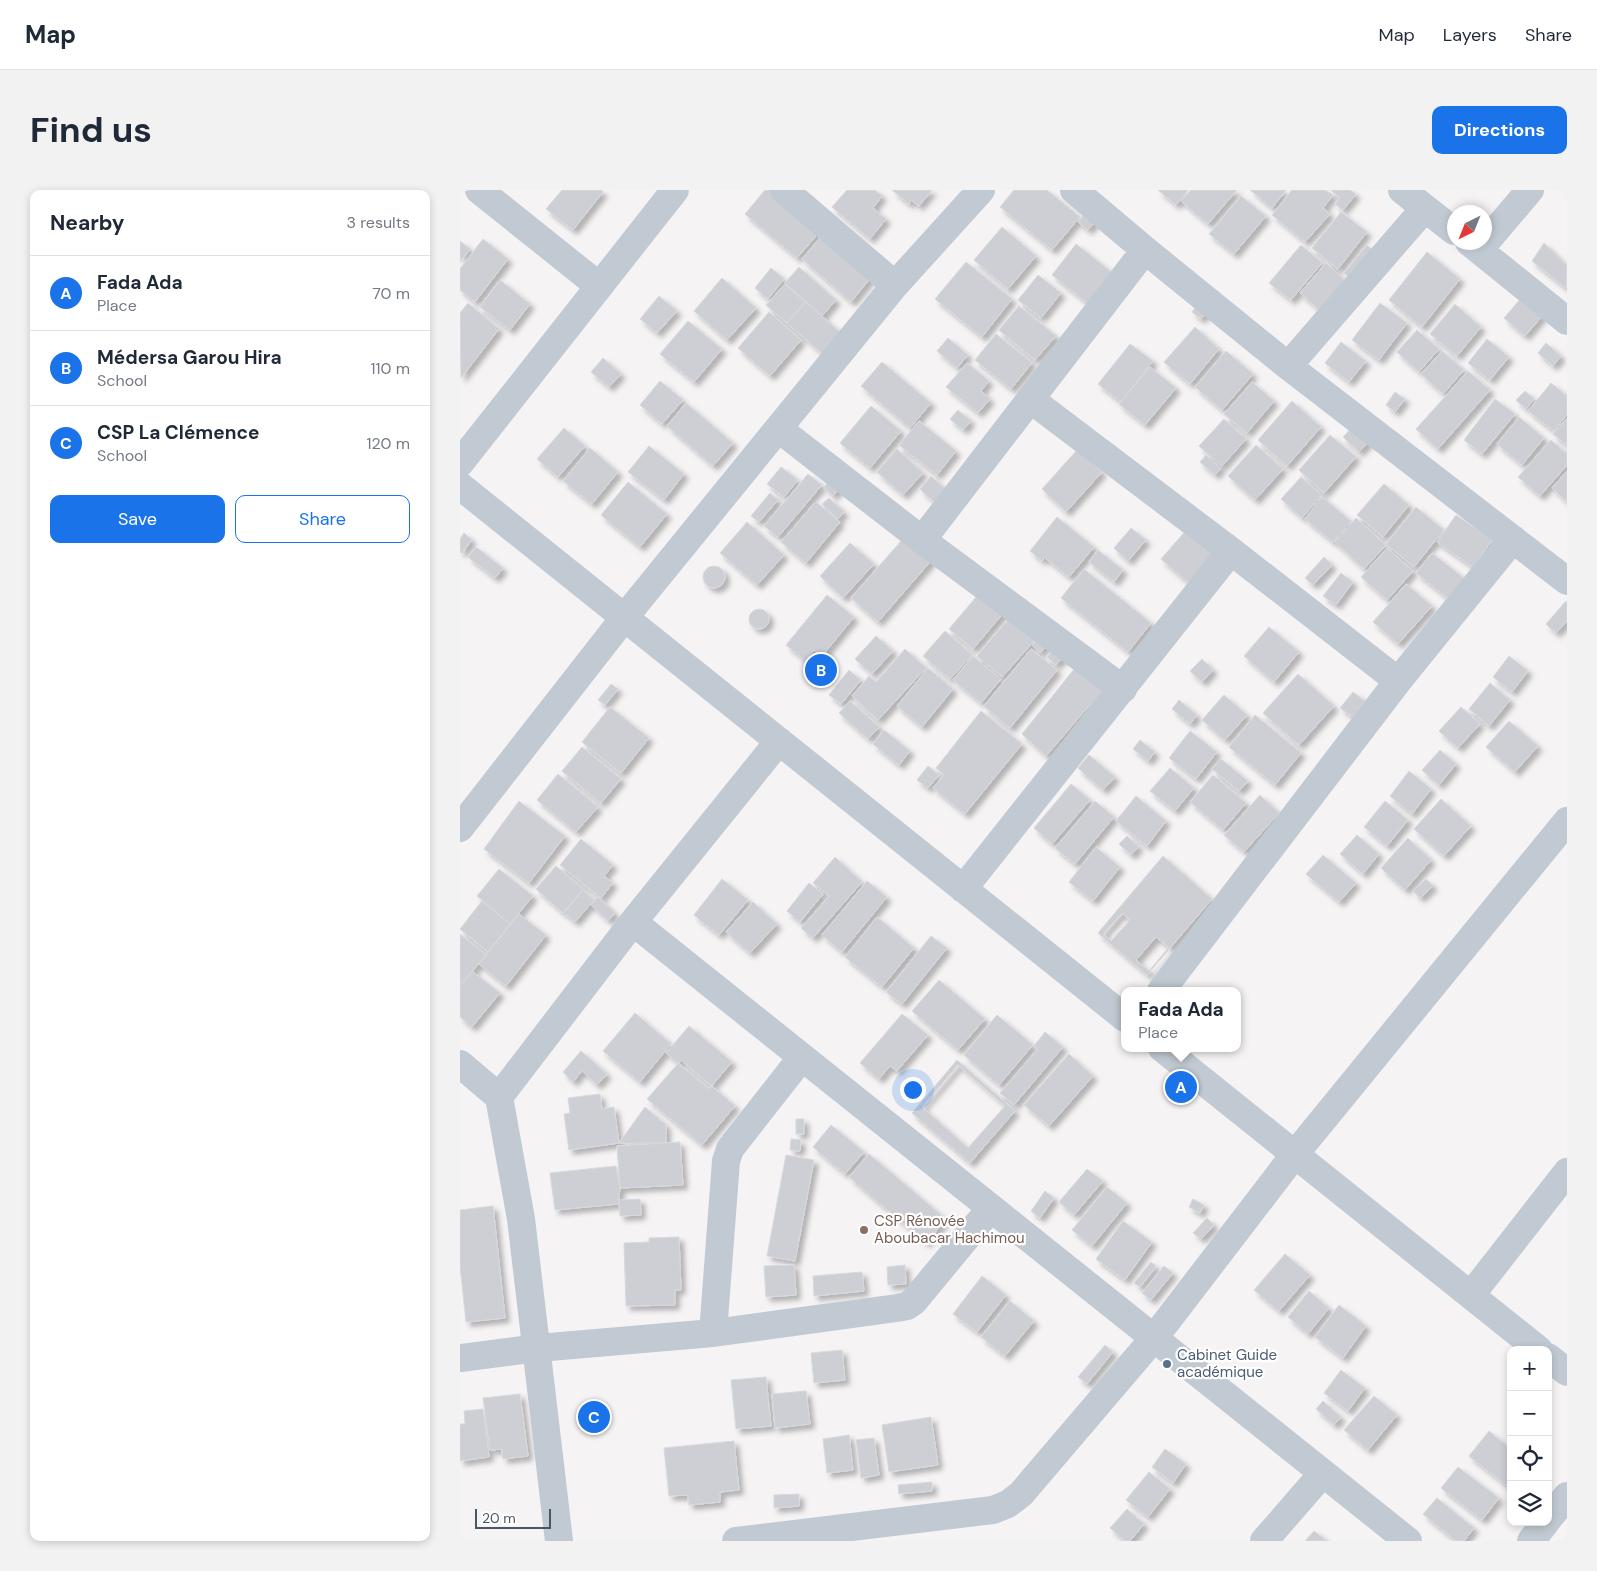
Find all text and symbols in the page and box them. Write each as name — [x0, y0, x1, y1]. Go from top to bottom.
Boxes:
text: Map — [25, 19, 76, 50]
text: Map — [1379, 23, 1415, 47]
text: Layers — [1443, 23, 1497, 47]
text: Share — [1525, 23, 1572, 47]
button: Directions — [1432, 106, 1567, 154]
text: Find us — [30, 107, 152, 153]
north arrow — [1447, 205, 1492, 250]
text: Nearby — [50, 209, 124, 237]
text: 3 results — [347, 212, 410, 233]
text: Fada Ada — [97, 270, 183, 295]
text: A — [60, 283, 72, 304]
text: 70 m — [372, 283, 410, 304]
text: Place — [97, 295, 137, 316]
text: Médersa Garou Hira — [97, 345, 282, 370]
text: B — [61, 358, 71, 379]
text: 110 m — [371, 358, 410, 379]
text: School — [97, 370, 147, 391]
text: CSP La Clémence — [97, 420, 259, 445]
text: C — [60, 433, 72, 454]
text: 120 m — [366, 433, 410, 454]
text: School — [97, 445, 147, 466]
button: Save — [50, 495, 225, 543]
button: Share — [235, 495, 410, 543]
pin: B — [805, 651, 837, 689]
popup — [1121, 987, 1241, 1052]
text: Fada Ada — [1138, 997, 1224, 1022]
text: Place — [1138, 1022, 1178, 1043]
pin: A — [1165, 1068, 1197, 1106]
your location — [900, 1077, 926, 1103]
place label: CSP Rénovée Aboubacar Hachimou — [874, 1211, 1025, 1248]
marker: CSP Rénovée Aboubacar Hachimou — [858, 1224, 870, 1236]
place label: Cabinet Guide académique — [1177, 1345, 1277, 1382]
map controls — [1507, 1346, 1552, 1526]
button: + — [1507, 1346, 1552, 1391]
marker: Cabinet Guide académique — [1161, 1358, 1173, 1370]
button: − — [1507, 1391, 1552, 1436]
pin: C — [578, 1398, 610, 1436]
button: locate — [1507, 1436, 1552, 1481]
button: layers — [1507, 1481, 1552, 1526]
scale bar — [475, 1506, 551, 1529]
text: 20 m — [482, 1509, 516, 1527]

